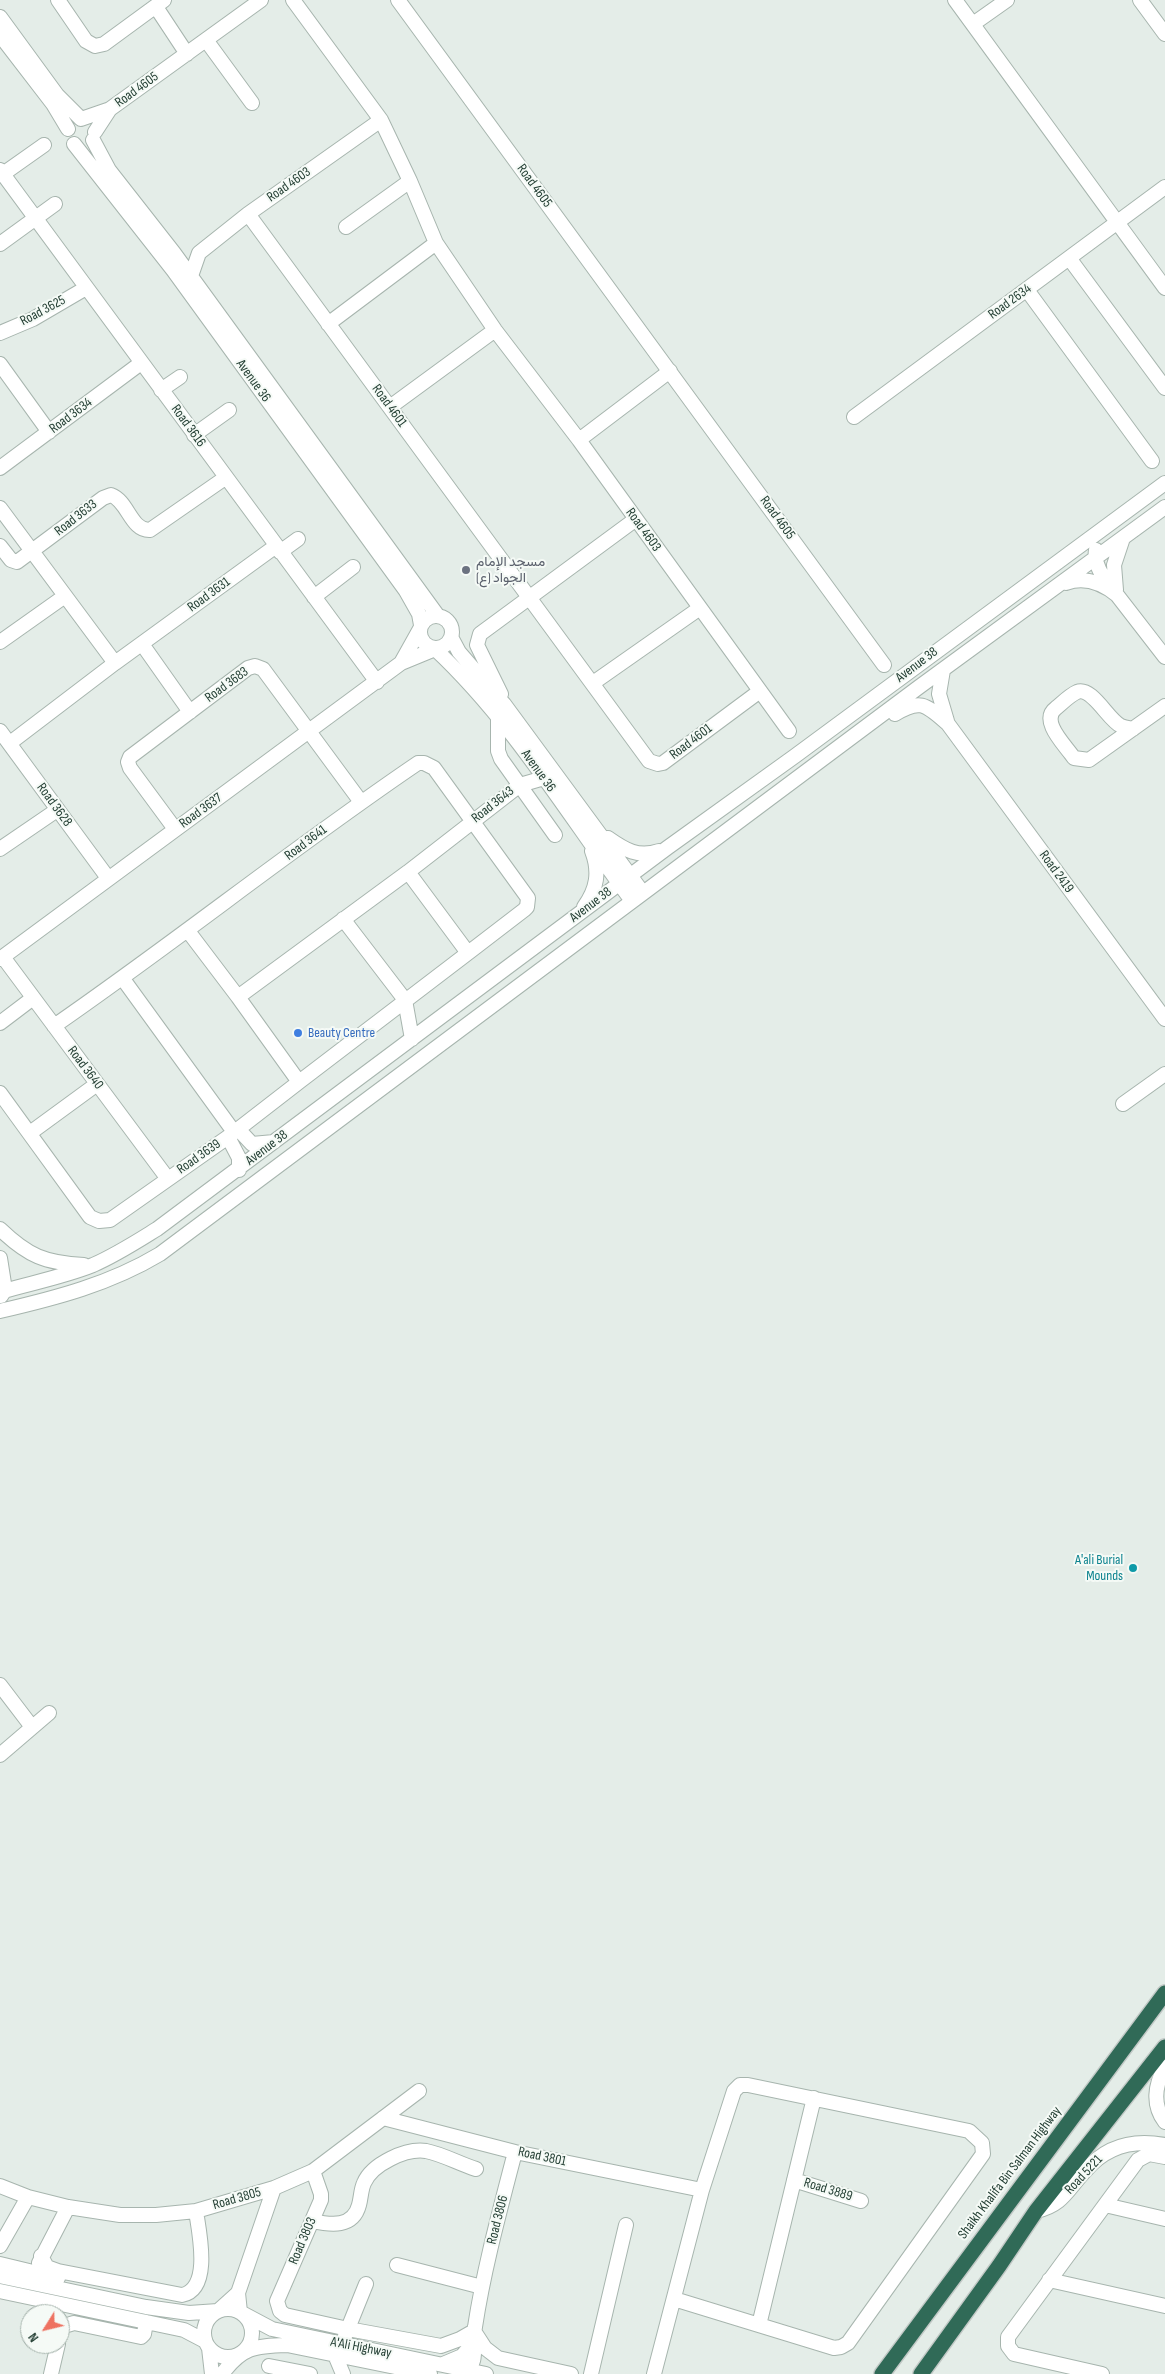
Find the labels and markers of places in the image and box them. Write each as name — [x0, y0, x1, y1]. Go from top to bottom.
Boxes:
place label: مسجد الإمام الجواد (ع) — [476, 554, 545, 586]
marker: مسجد الإمام الجواد (ع) — [460, 564, 472, 576]
place label: Beauty Centre — [308, 1025, 375, 1041]
marker: Beauty Centre — [292, 1027, 304, 1039]
place label: A'ali Burial Mounds — [1075, 1552, 1123, 1584]
marker: A'ali Burial Mounds — [1127, 1562, 1139, 1574]

